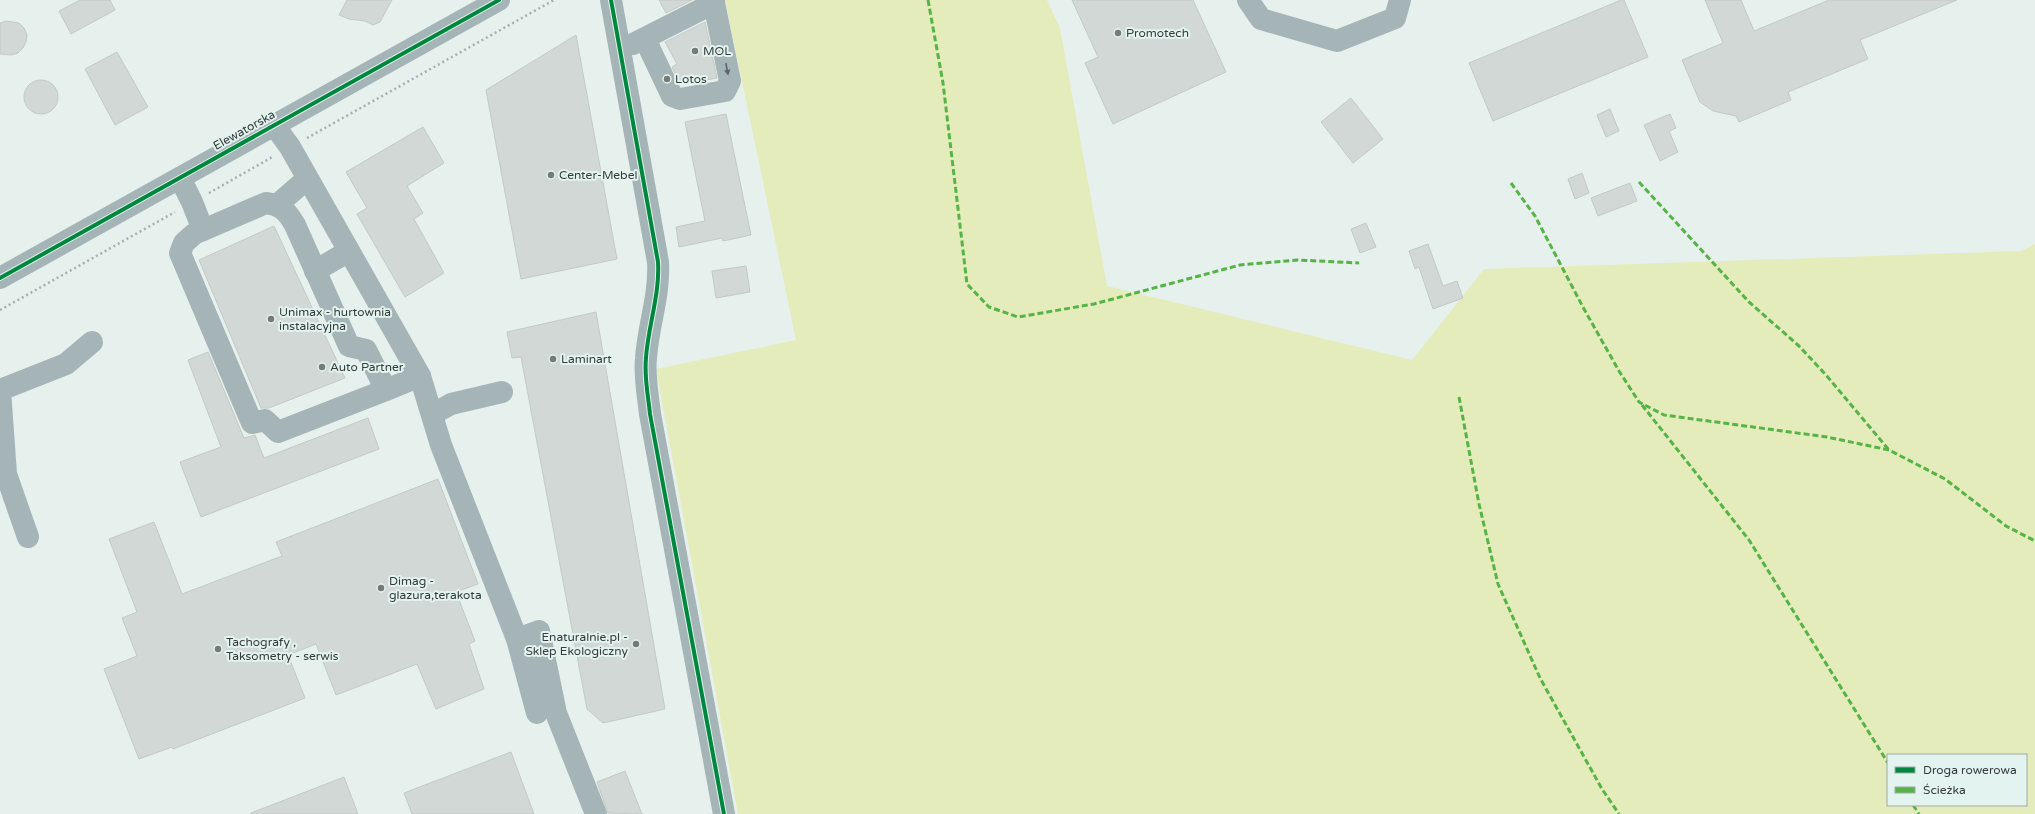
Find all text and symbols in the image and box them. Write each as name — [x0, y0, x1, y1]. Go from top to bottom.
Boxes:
place label: Promotech — [1126, 26, 1189, 40]
marker: Promotech — [1113, 28, 1123, 38]
place label: MOL — [703, 44, 731, 58]
marker: MOL — [690, 46, 700, 56]
one-way arrow — [725, 63, 731, 75]
place label: Lotos — [675, 72, 707, 86]
marker: Lotos — [662, 74, 672, 84]
street label: Elewatorska — [211, 107, 277, 153]
place label: Center-Mebel — [559, 168, 637, 182]
marker: Center-Mebel — [546, 170, 556, 180]
place label: Unimax - hurtownia instalacyjna — [279, 305, 391, 333]
marker: Unimax - hurtownia instalacyjna — [266, 314, 276, 324]
place label: Laminart — [561, 352, 612, 366]
marker: Laminart — [548, 354, 558, 364]
place label: Auto Partner — [330, 360, 404, 374]
marker: Auto Partner — [317, 362, 327, 372]
place label: Dimag - glazura,terakota — [389, 574, 482, 602]
marker: Dimag - glazura,terakota — [376, 583, 386, 593]
place label: Enaturalnie.pl - Sklep Ekologiczny — [525, 630, 629, 658]
place label: Tachografy , Taksometry - serwis — [226, 635, 339, 663]
marker: Enaturalnie.pl - Sklep Ekologiczny — [631, 639, 641, 649]
marker: Tachografy , Taksometry - serwis — [213, 644, 223, 654]
legend — [1887, 754, 2027, 806]
text: Droga rowerowa — [1923, 763, 2017, 777]
text: Ścieżka — [1923, 783, 1966, 797]

